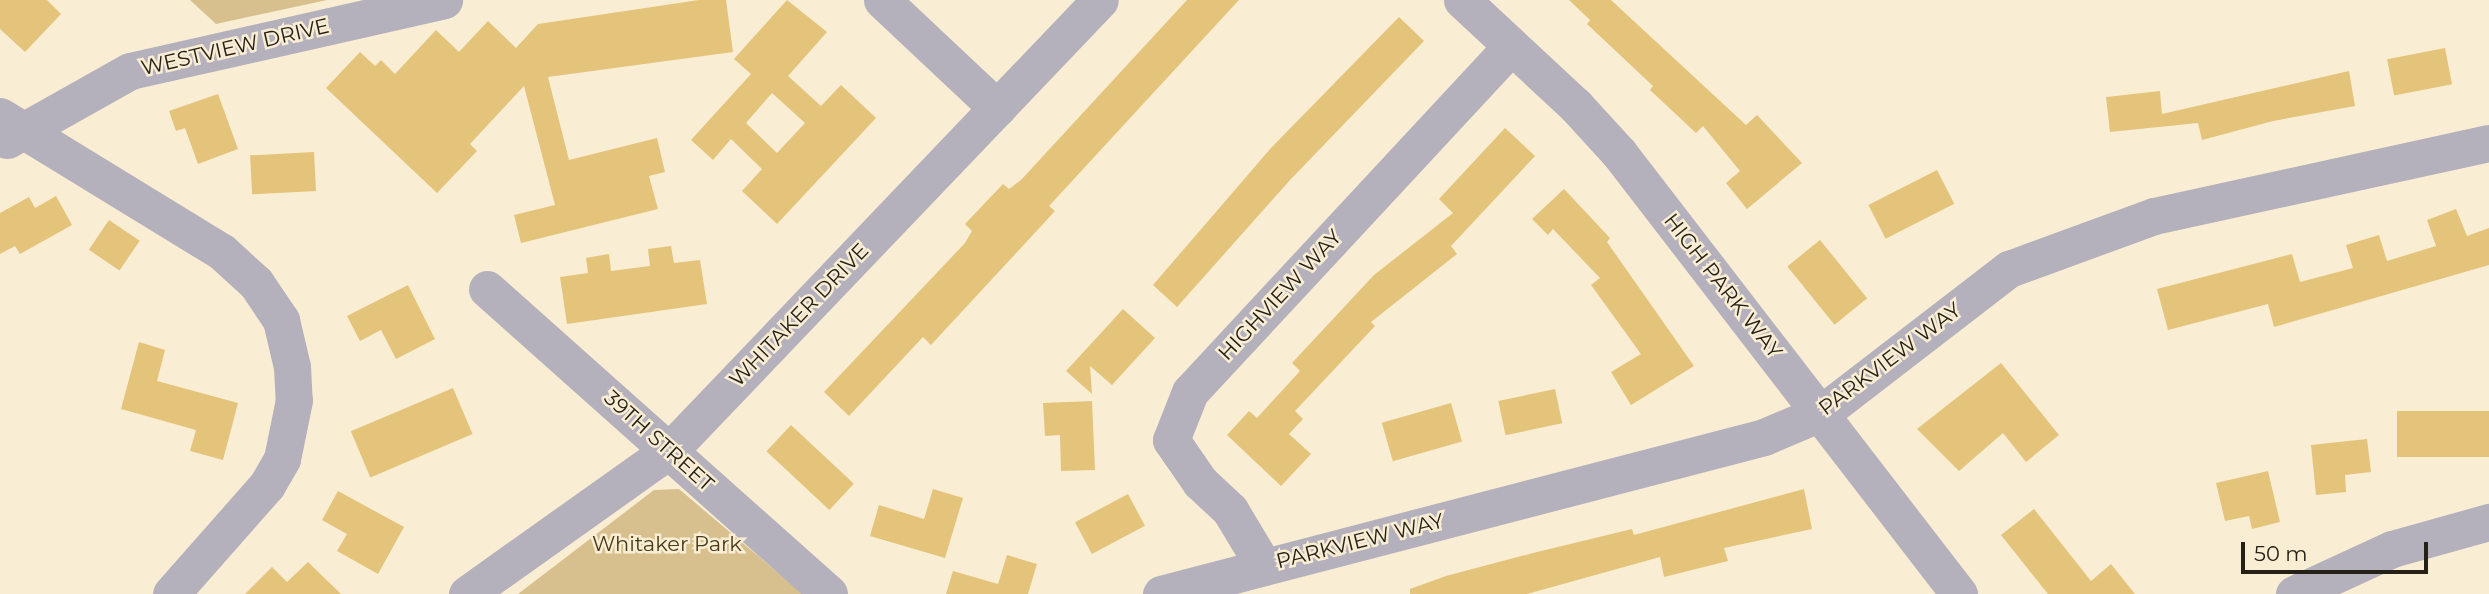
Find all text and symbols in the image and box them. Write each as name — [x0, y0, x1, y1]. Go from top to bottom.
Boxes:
street label: WESTVIEW DRIVE — [139, 13, 331, 81]
street label: HIGH PARK WAY — [1659, 208, 1787, 364]
street label: HIGHVIEW WAY — [1213, 224, 1347, 366]
street label: WHITAKER DRIVE — [724, 238, 874, 392]
street label: PARKVIEW WAY — [1814, 297, 1966, 421]
street label: 39TH STREET — [599, 385, 719, 497]
street label: PARKVIEW WAY — [1274, 508, 1446, 574]
scale bar — [2244, 528, 2431, 572]
park label: Whitaker Park — [592, 531, 742, 557]
text: 50 m — [2254, 541, 2308, 566]

